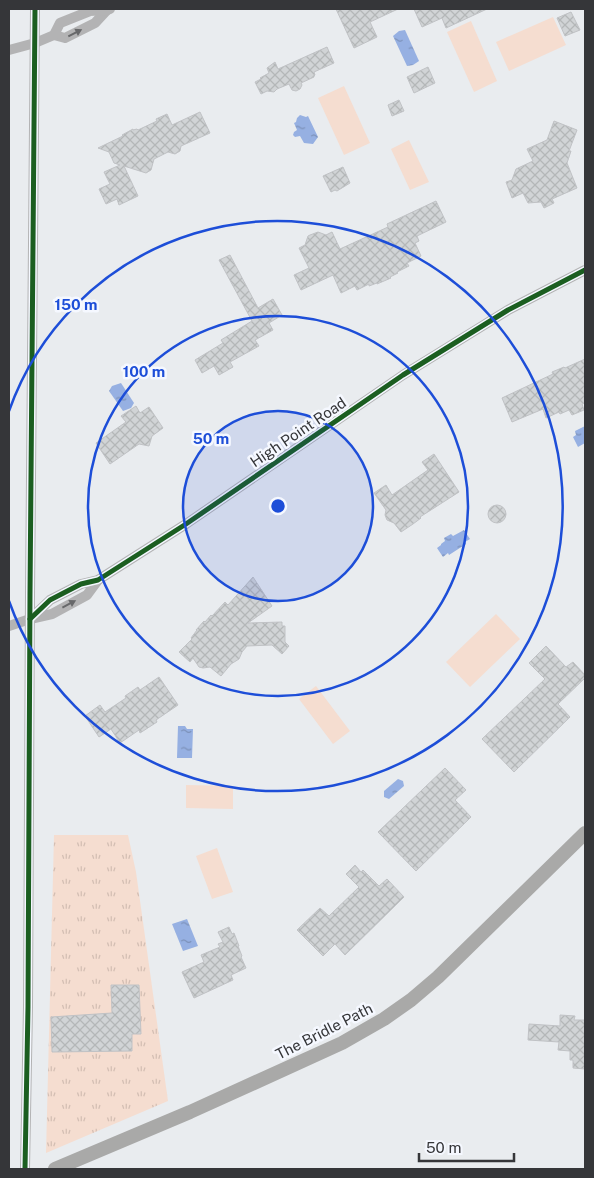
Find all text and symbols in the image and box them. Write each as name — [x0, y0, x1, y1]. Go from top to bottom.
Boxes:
one-way arrow — [68, 29, 82, 37]
text: 150 m — [54, 296, 98, 313]
text: 100 m — [123, 363, 165, 380]
street label: High Point Road — [247, 394, 349, 470]
text: 50 m — [193, 430, 229, 447]
centre of rings — [269, 497, 287, 515]
one-way arrow — [62, 600, 76, 609]
street label: The Bridle Path — [273, 999, 375, 1063]
scale bar — [419, 1130, 514, 1162]
text: 50 m — [426, 1139, 461, 1156]

